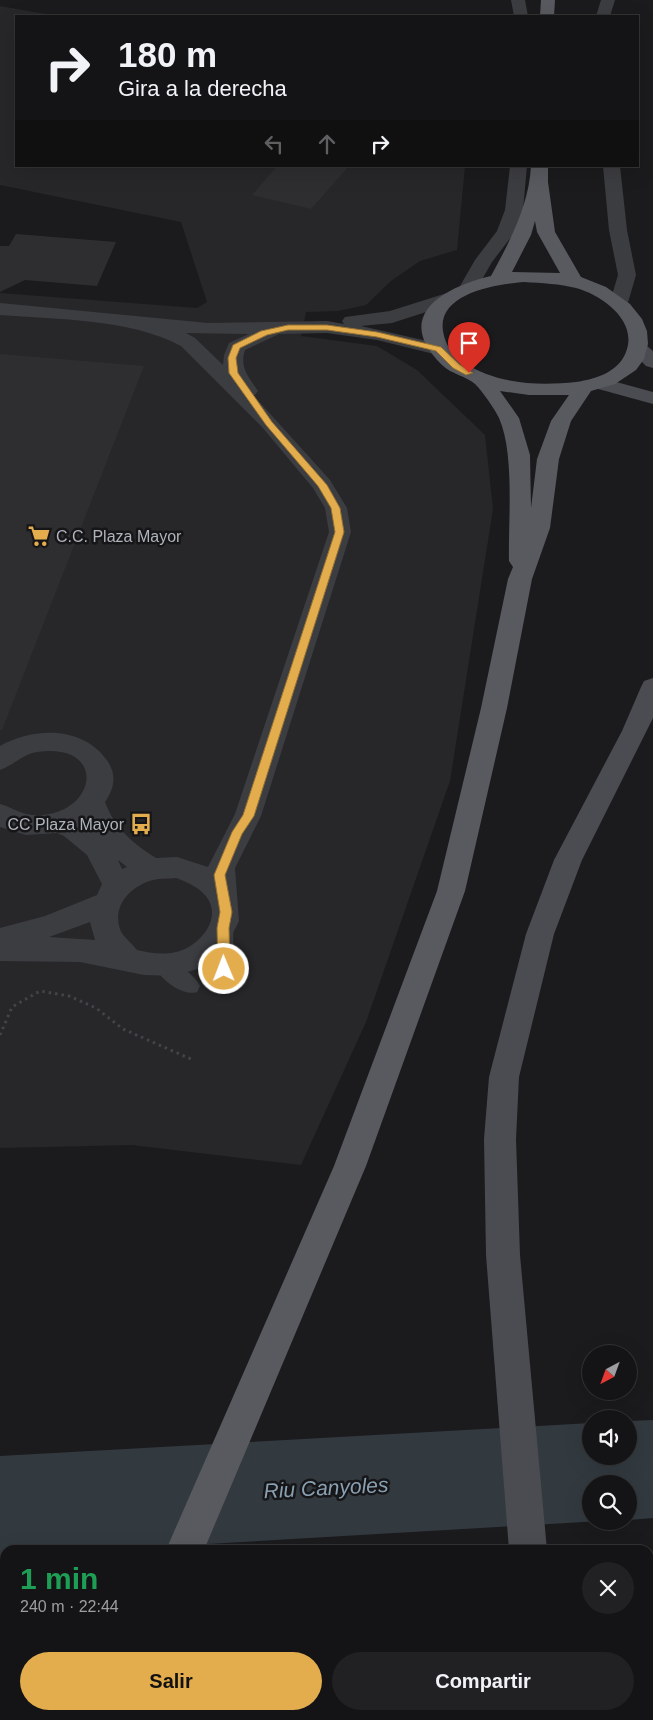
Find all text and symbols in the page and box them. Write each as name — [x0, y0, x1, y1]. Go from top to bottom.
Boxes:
icon: right — [35, 35, 100, 100]
text: 180 m — [118, 35, 217, 74]
text: Gira a la derecha — [118, 76, 287, 101]
icon: left — [260, 130, 288, 158]
icon: ahead — [313, 130, 341, 158]
icon: right — [366, 130, 394, 158]
pin — [448, 322, 490, 373]
icon: arrive — [455, 329, 483, 357]
supermarket icon: C.C. Plaza Mayor — [26, 523, 52, 549]
place label: C.C. Plaza Mayor — [56, 528, 182, 545]
bus stop icon: CC Plaza Mayor — [128, 811, 154, 837]
place label: CC Plaza Mayor — [8, 816, 125, 833]
position arrow — [197, 942, 249, 994]
north arrow — [582, 1345, 638, 1400]
map controls — [582, 1345, 637, 1530]
button: sound — [582, 1410, 637, 1465]
water label: Riu Canyoles — [263, 1473, 389, 1502]
button: search — [582, 1475, 637, 1530]
text: 1 min — [20, 1562, 98, 1595]
button: close — [582, 1562, 634, 1614]
text: 240 m · 22:44 — [20, 1598, 119, 1615]
button: Salir — [20, 1652, 322, 1710]
button: Compartir — [332, 1652, 634, 1710]

